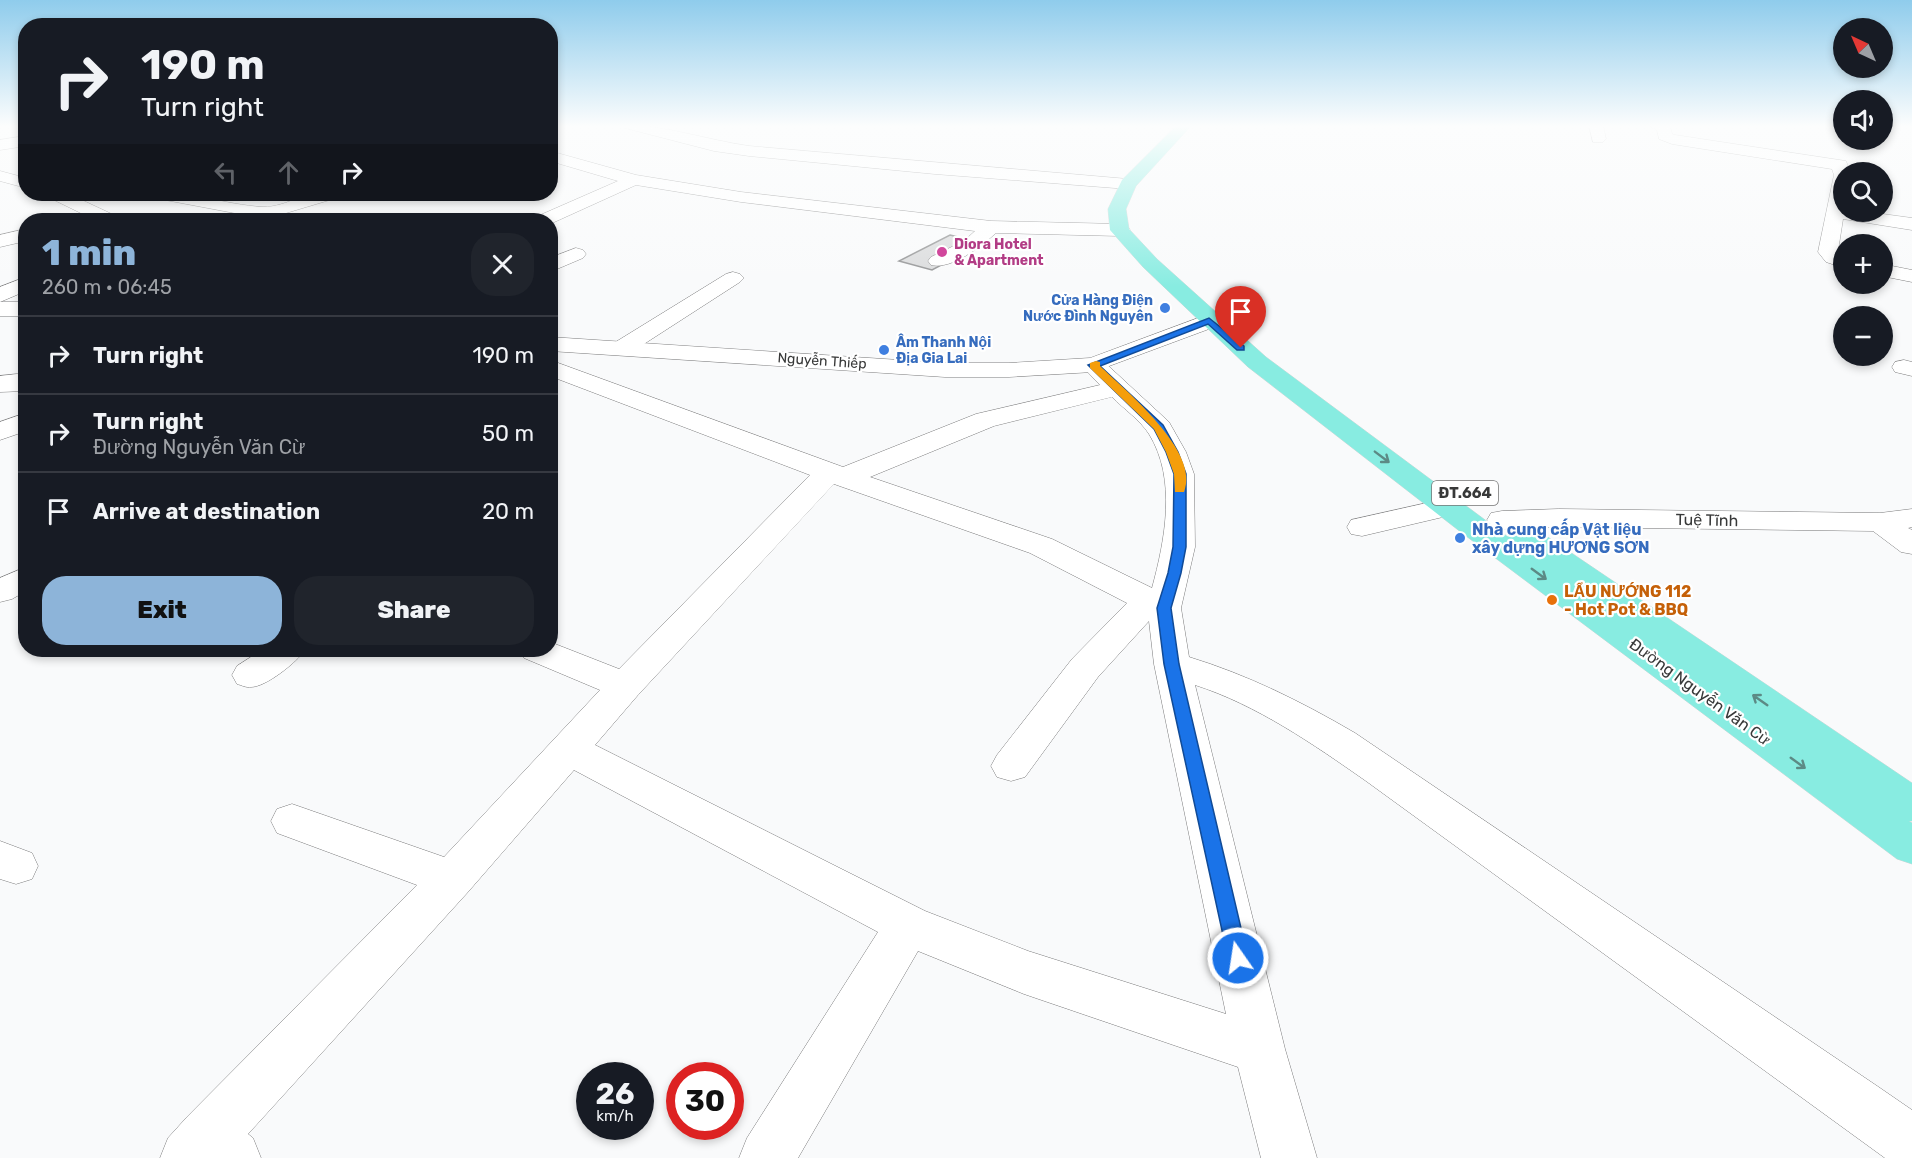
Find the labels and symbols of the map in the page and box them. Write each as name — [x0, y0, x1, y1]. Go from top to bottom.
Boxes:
north arrow — [1833, 18, 1893, 78]
place label: Diora Hotel & Apartment — [954, 236, 1044, 269]
marker: Diora Hotel & Apartment — [935, 245, 949, 259]
pin — [1215, 286, 1266, 348]
place label: Cửa Hàng Điện Nước Đình Nguyên — [1023, 292, 1153, 325]
marker: Cửa Hàng Điện Nước Đình Nguyên — [1158, 301, 1172, 315]
place label: Âm Thanh Nội Địa Gia Lai — [896, 333, 991, 367]
marker: Âm Thanh Nội Địa Gia Lai — [877, 343, 891, 357]
street label: Nguyễn Thiếp — [777, 348, 867, 373]
one-way arrow — [1374, 451, 1390, 463]
road number: ĐT.664 — [1432, 481, 1498, 505]
street label: Tuệ Tĩnh — [1675, 510, 1739, 530]
place label: Nhà cung cấp Vật liệu xây dựng HƯƠNG SƠN — [1472, 518, 1650, 557]
marker: Nhà cung cấp Vật liệu xây dựng HƯƠNG SƠN — [1453, 531, 1467, 545]
one-way arrow — [1530, 568, 1546, 580]
place label: LẨU NƯỚNG 112 - Hot Pot & BBQ — [1564, 582, 1691, 619]
marker: LẨU NƯỚNG 112 - Hot Pot & BBQ — [1545, 593, 1559, 607]
street label: Đường Nguyễn Văn Cừ — [1626, 633, 1775, 750]
one-way arrow — [1753, 694, 1769, 706]
one-way arrow — [1790, 757, 1806, 769]
position arrow — [1206, 926, 1270, 990]
speed limit sign: 30 — [666, 1062, 744, 1140]

